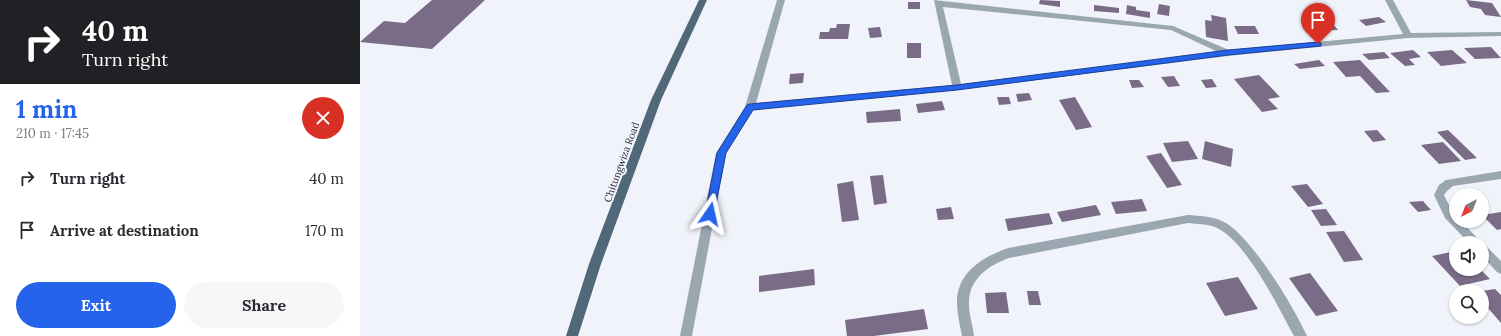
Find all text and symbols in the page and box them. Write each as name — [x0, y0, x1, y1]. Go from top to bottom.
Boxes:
pin — [1301, 3, 1335, 44]
icon: arrive — [1307, 9, 1329, 31]
text: 40 m — [82, 13, 148, 49]
icon: right — [16, 16, 68, 68]
text: Turn right — [82, 48, 168, 71]
text: 1 min — [16, 94, 77, 125]
button: close — [302, 97, 344, 139]
street label: Chitungwiza Road — [601, 120, 642, 204]
text: 210 m · 17:45 — [16, 125, 89, 142]
icon: right — [16, 167, 38, 189]
text: Turn right — [50, 169, 126, 188]
text: 40 m — [309, 169, 344, 188]
north arrow — [1449, 188, 1489, 228]
map controls — [1449, 188, 1489, 324]
position arrow — [689, 193, 731, 235]
icon: arrive — [16, 219, 38, 241]
text: Arrive at destination — [50, 221, 199, 240]
text: 170 m — [305, 221, 344, 240]
button: sound — [1449, 236, 1489, 276]
button: Exit — [16, 282, 176, 328]
button: Share — [184, 282, 344, 328]
button: search — [1449, 284, 1489, 324]

